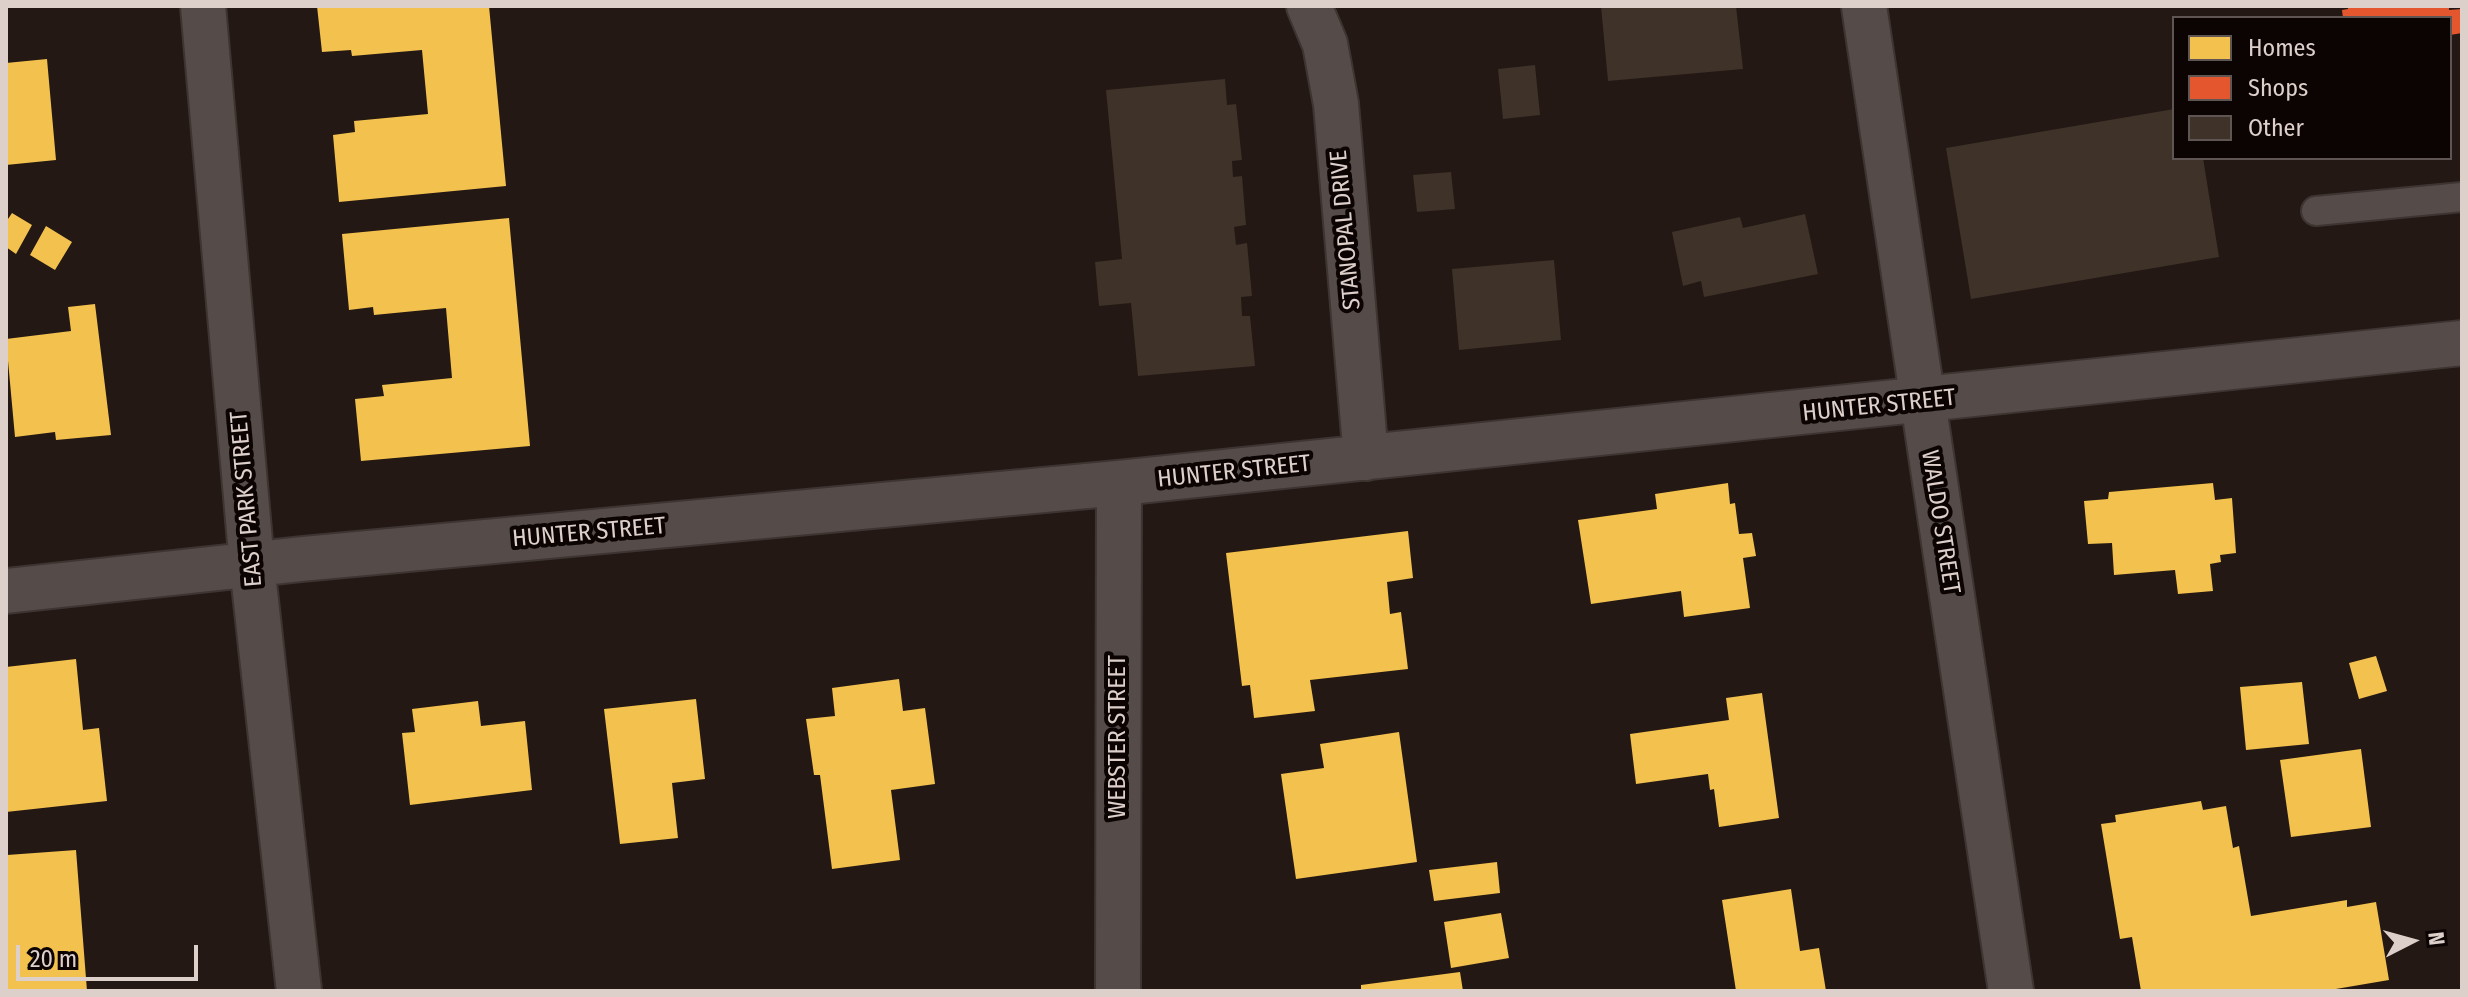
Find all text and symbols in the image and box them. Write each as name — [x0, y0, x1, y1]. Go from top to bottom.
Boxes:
legend — [2172, 16, 2452, 160]
text: Homes — [2248, 34, 2316, 62]
text: Shops — [2248, 74, 2308, 102]
text: Other — [2248, 114, 2304, 142]
street label: STANOPAL DRIVE — [1325, 149, 1367, 311]
street label: HUNTER STREET — [1801, 384, 1957, 428]
street label: EAST PARK STREET — [225, 410, 269, 588]
street label: WALDO STREET — [1914, 448, 1966, 596]
street label: HUNTER STREET — [1156, 450, 1312, 494]
street label: HUNTER STREET — [511, 512, 667, 554]
street label: WEBSTER STREET — [1104, 655, 1132, 819]
north arrow — [2372, 901, 2452, 981]
scale bar — [20, 929, 202, 979]
text: N — [2422, 930, 2450, 946]
text: 20 m — [30, 945, 77, 973]

